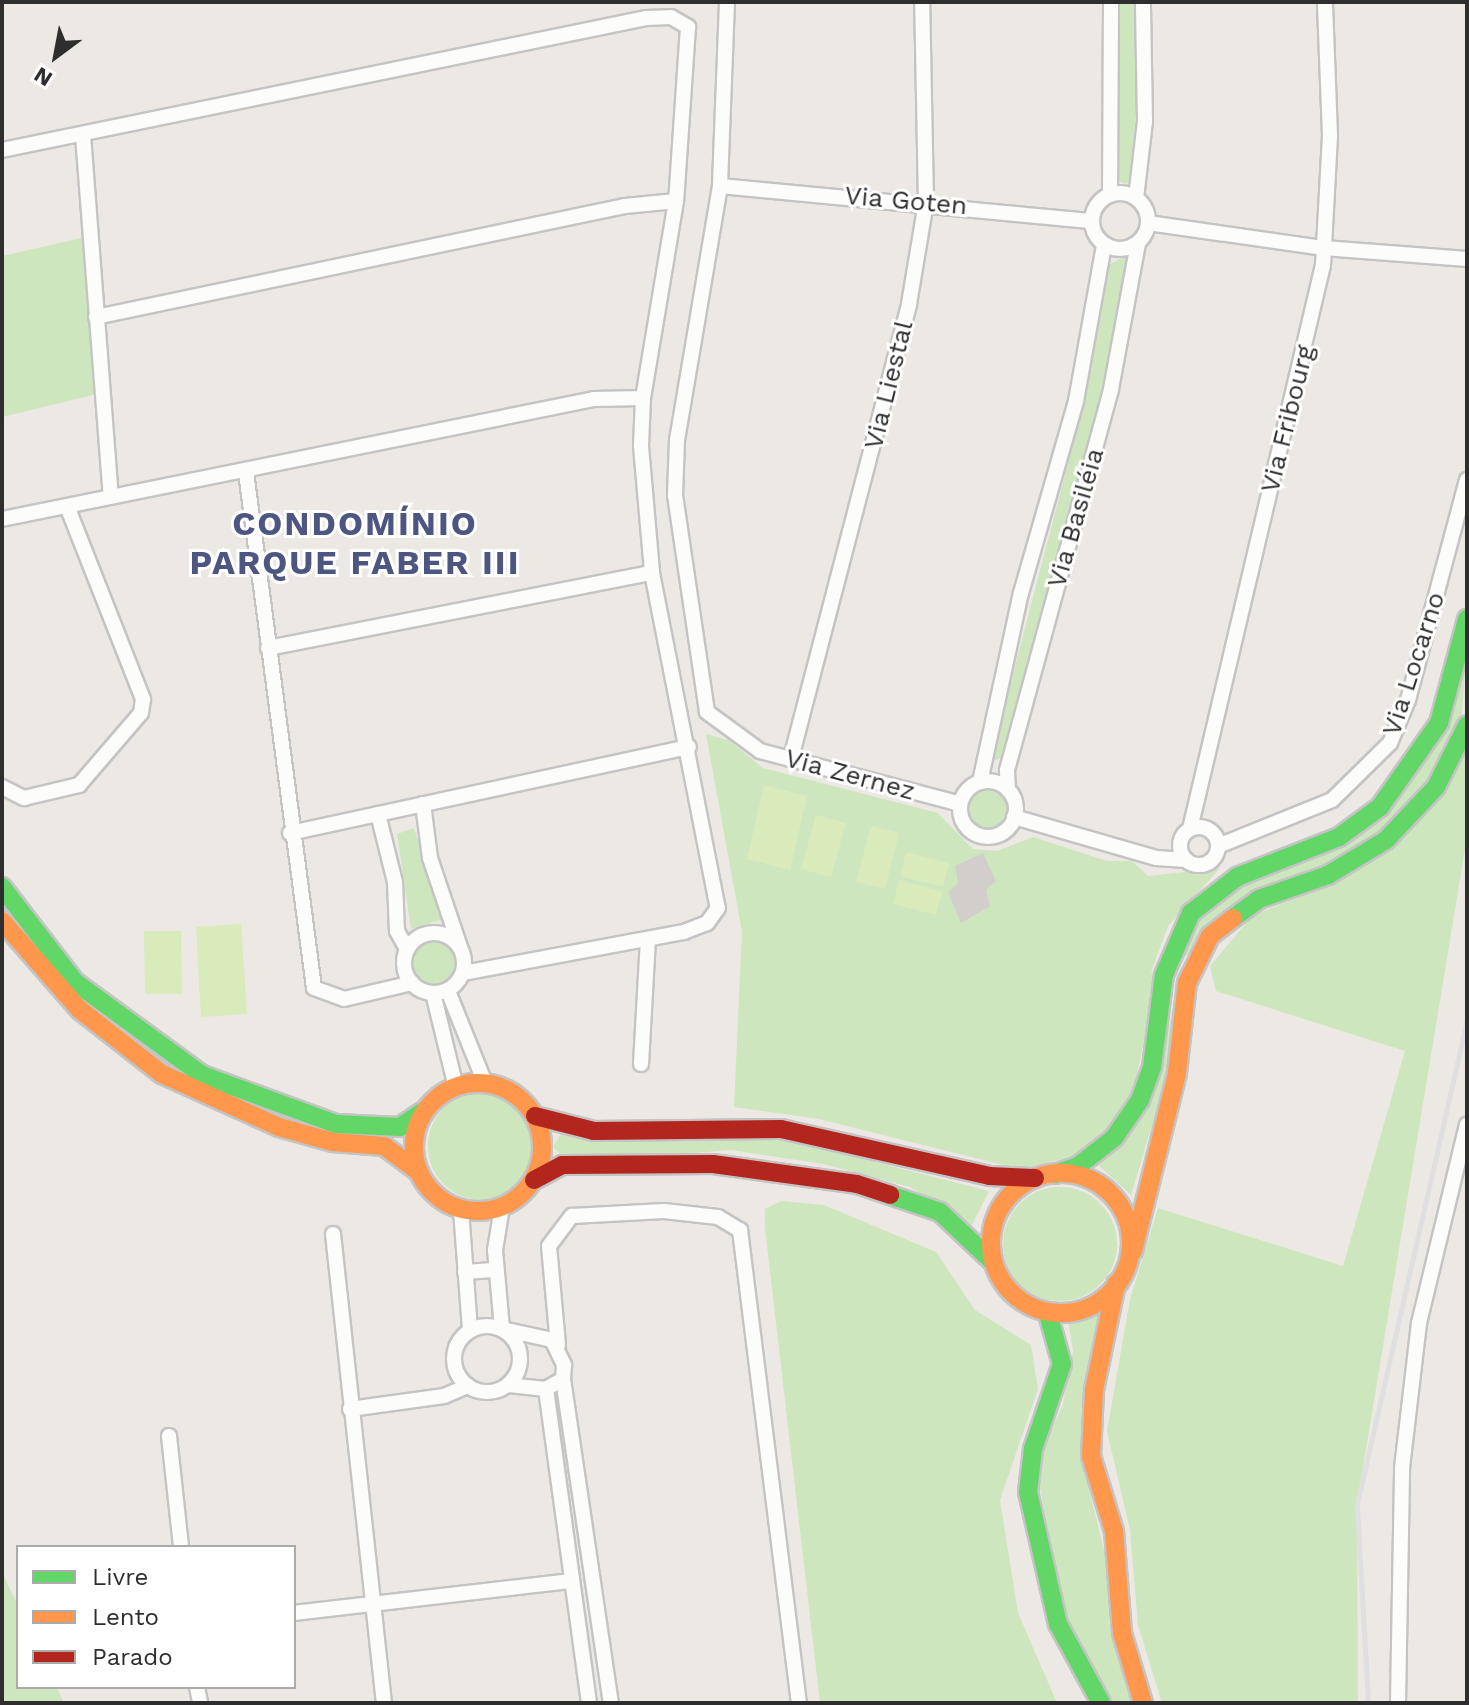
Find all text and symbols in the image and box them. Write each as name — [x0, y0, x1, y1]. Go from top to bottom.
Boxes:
north arrow — [16, 16, 96, 96]
text: N — [29, 62, 57, 92]
street label: Via Goten — [843, 180, 969, 222]
street label: Via Liestal — [858, 317, 920, 453]
street label: Via Fribourg — [1255, 342, 1321, 496]
street label: Via Basiléia — [1041, 444, 1111, 592]
district label: CONDOMÍNIO PARQUE FABER III — [190, 503, 520, 582]
street label: Via Locarno — [1376, 588, 1452, 740]
street label: Via Zernez — [781, 743, 919, 807]
legend — [16, 1545, 296, 1689]
text: Livre — [92, 1563, 148, 1591]
text: Lento — [92, 1603, 159, 1631]
text: Parado — [92, 1643, 173, 1671]

